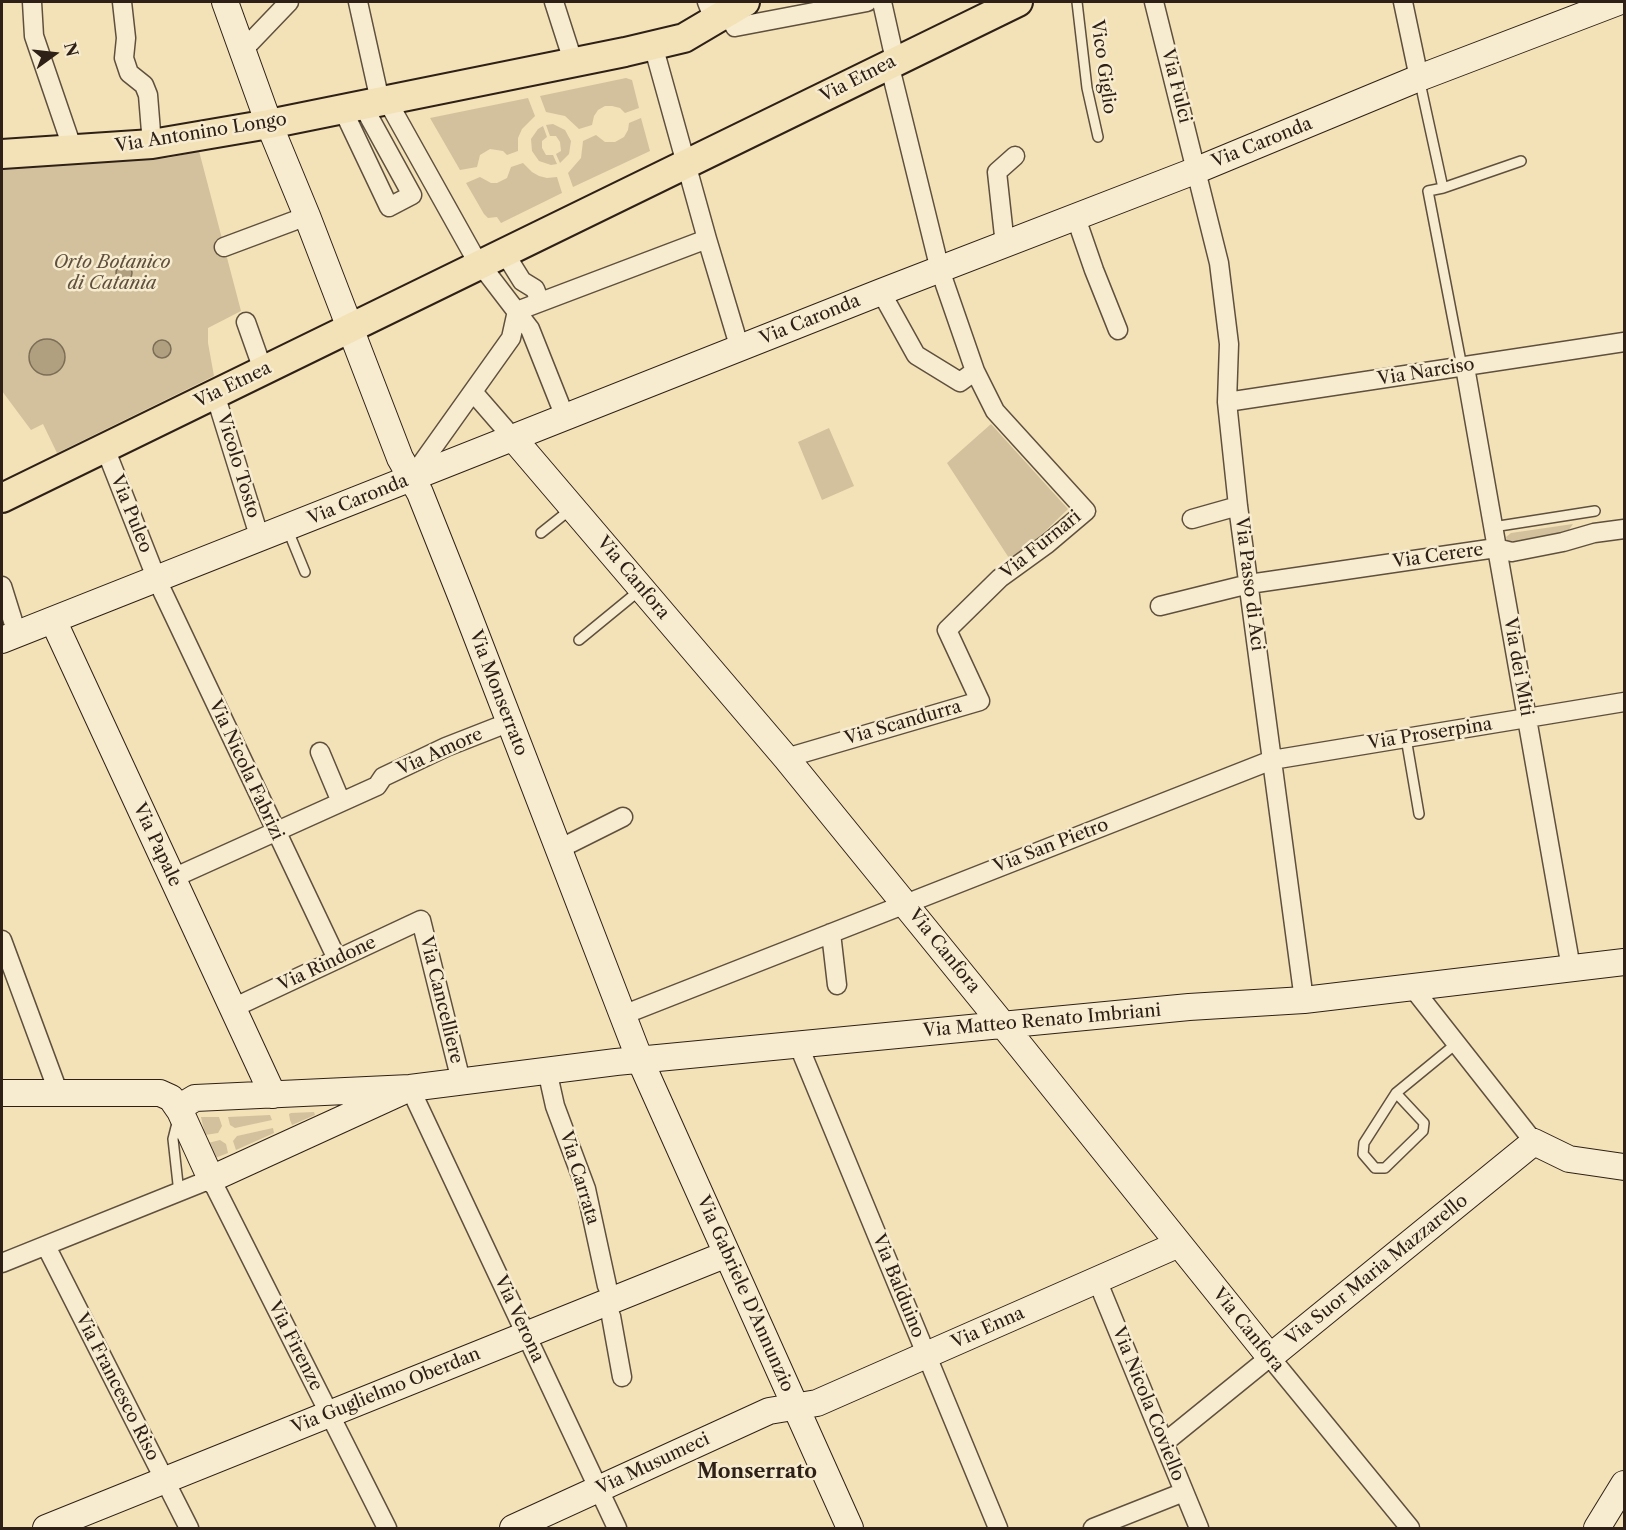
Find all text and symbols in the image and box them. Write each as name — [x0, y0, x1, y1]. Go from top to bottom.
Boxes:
street label: Vico Giglio — [1086, 18, 1120, 116]
north arrow — [24, 24, 84, 84]
text: N — [60, 40, 83, 59]
street label: Via Fulci — [1156, 47, 1196, 125]
street label: Via Etnea — [816, 51, 900, 107]
street label: Via Antonino Longo — [114, 109, 288, 157]
street label: Via Caronda — [1209, 113, 1315, 173]
park label: Orto Botanico di Catania — [53, 252, 171, 294]
street label: Via Caronda — [757, 290, 863, 350]
street label: Via Narciso — [1376, 354, 1476, 390]
street label: Via Etnea — [191, 357, 275, 413]
street label: Vicolo Tosto — [212, 411, 264, 521]
street label: Via Caronda — [305, 470, 411, 530]
street label: Via Puleo — [106, 472, 156, 556]
street label: Via Furnari — [997, 506, 1085, 584]
street label: Via Passo di Aci — [1230, 516, 1268, 652]
street label: Via Canfora — [592, 532, 674, 624]
street label: Via Cerere — [1391, 539, 1485, 573]
street label: Via dei Miti — [1499, 616, 1537, 718]
street label: Via Monserrato — [464, 627, 532, 759]
street label: Via Nicola Fabrizi — [204, 696, 288, 844]
street label: Via Scandurra — [842, 696, 964, 750]
street label: Via Proserpina — [1366, 713, 1494, 755]
street label: Via Amore — [394, 724, 486, 780]
street label: Via Papale — [128, 800, 186, 890]
street label: Via San Pietro — [991, 814, 1111, 878]
street label: Via Canfora — [904, 905, 984, 997]
street label: Via Rindone — [274, 932, 380, 996]
street label: Via Cancelliere — [415, 934, 467, 1066]
street label: Via Matteo Renato Imbriani — [922, 1000, 1162, 1042]
street label: Via Carrata — [555, 1129, 603, 1227]
street label: Via Suor Maria Mazzarello — [1282, 1190, 1472, 1350]
street label: Via Gabriele D'Annunzio — [692, 1193, 798, 1395]
street label: Via Balduino — [867, 1231, 929, 1341]
street label: Via Verona — [489, 1272, 549, 1366]
street label: Via Canfora — [1208, 1284, 1288, 1376]
street label: Via Firenze — [263, 1297, 327, 1395]
street label: Via Enna — [948, 1302, 1028, 1354]
street label: Via Francesco Riso — [70, 1310, 164, 1464]
street label: Via Nicola Coviello — [1107, 1324, 1189, 1484]
street label: Via Guglielmo Oberdan — [288, 1343, 484, 1439]
street label: Via Musumeci — [593, 1428, 713, 1500]
district label: Monserrato — [697, 1460, 817, 1484]

